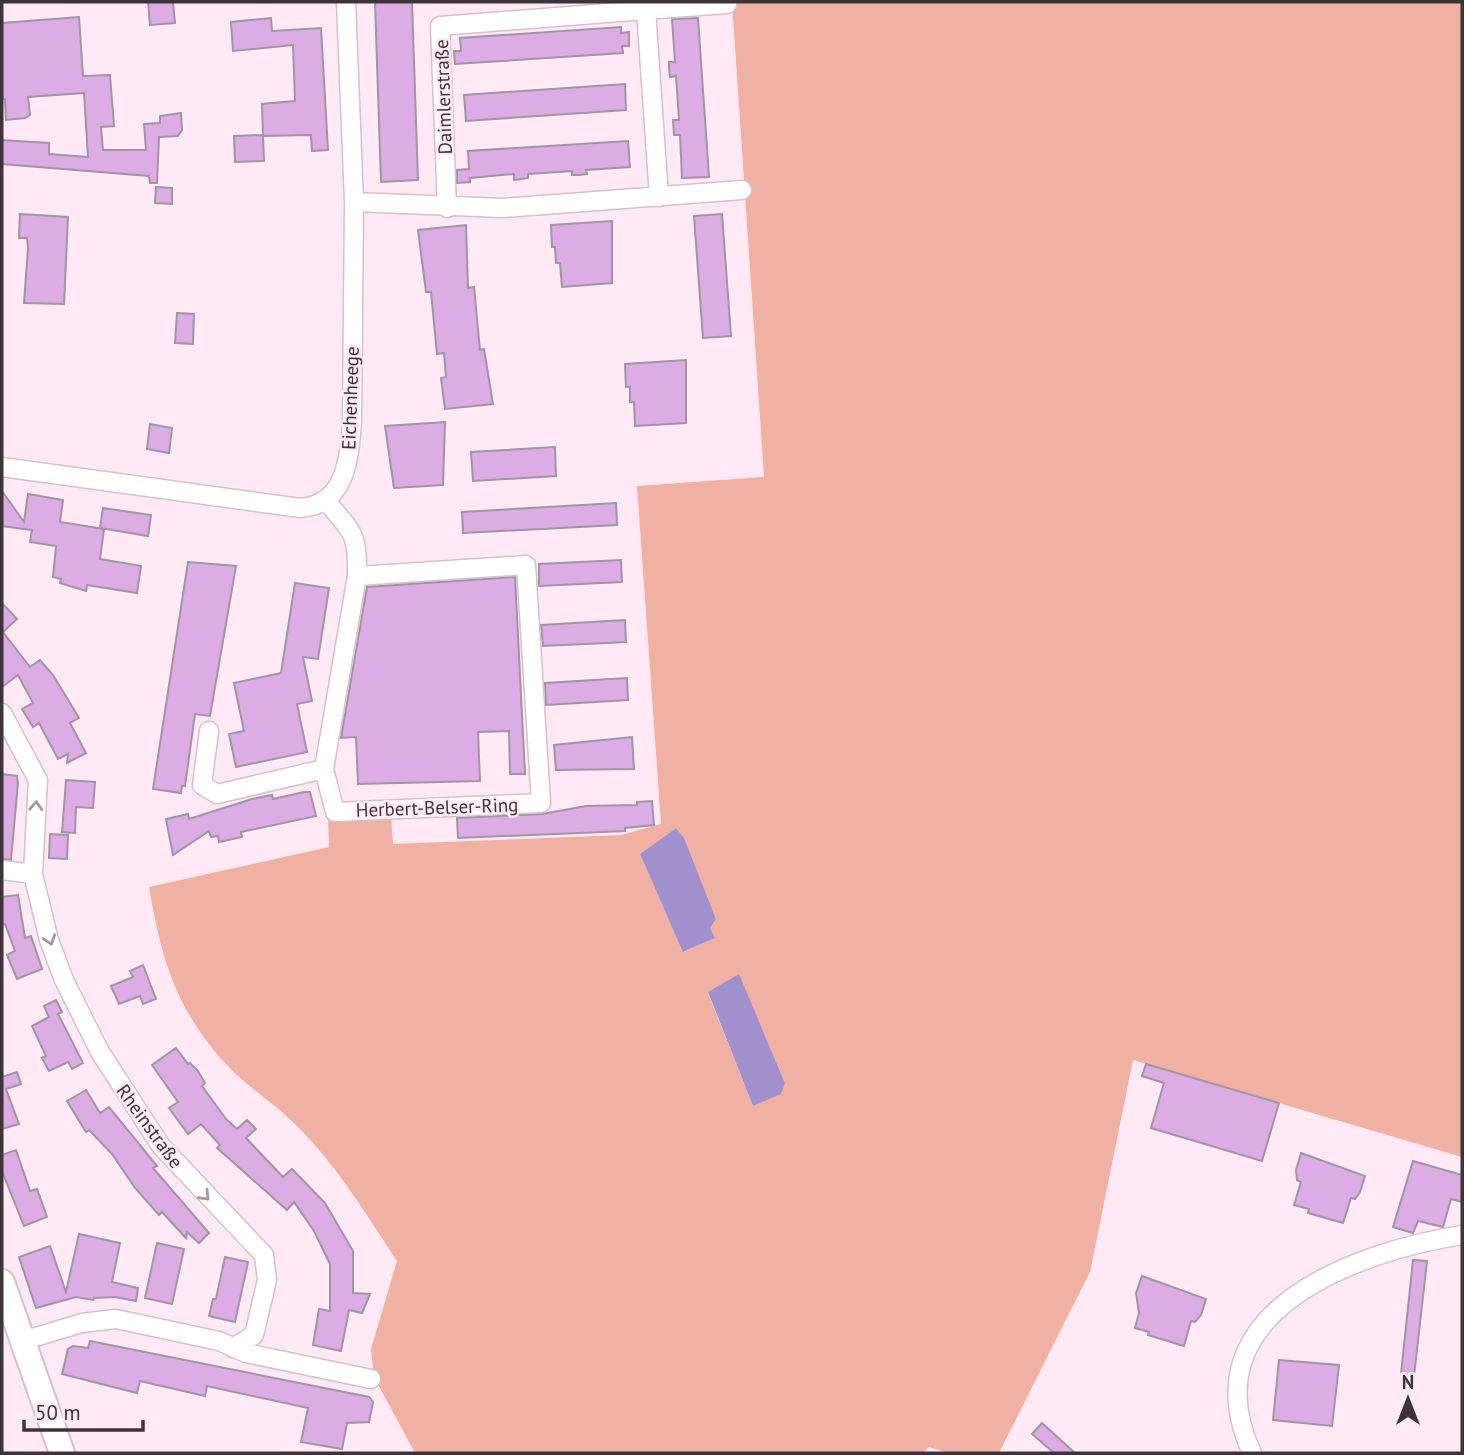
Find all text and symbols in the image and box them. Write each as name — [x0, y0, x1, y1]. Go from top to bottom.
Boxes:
street label: Daimlerstraße — [429, 39, 457, 155]
street label: Eichenheege — [336, 346, 364, 450]
street label: Herbert-Belser-Ring — [355, 792, 519, 822]
one-way arrow — [29, 801, 44, 812]
one-way arrow — [42, 934, 56, 946]
street label: Rheinstraße — [111, 1079, 189, 1173]
one-way arrow — [197, 1188, 210, 1201]
north arrow — [1373, 1364, 1443, 1434]
text: N — [1402, 1370, 1414, 1394]
scale bar — [24, 1388, 144, 1432]
text: 50 m — [35, 1399, 81, 1426]

